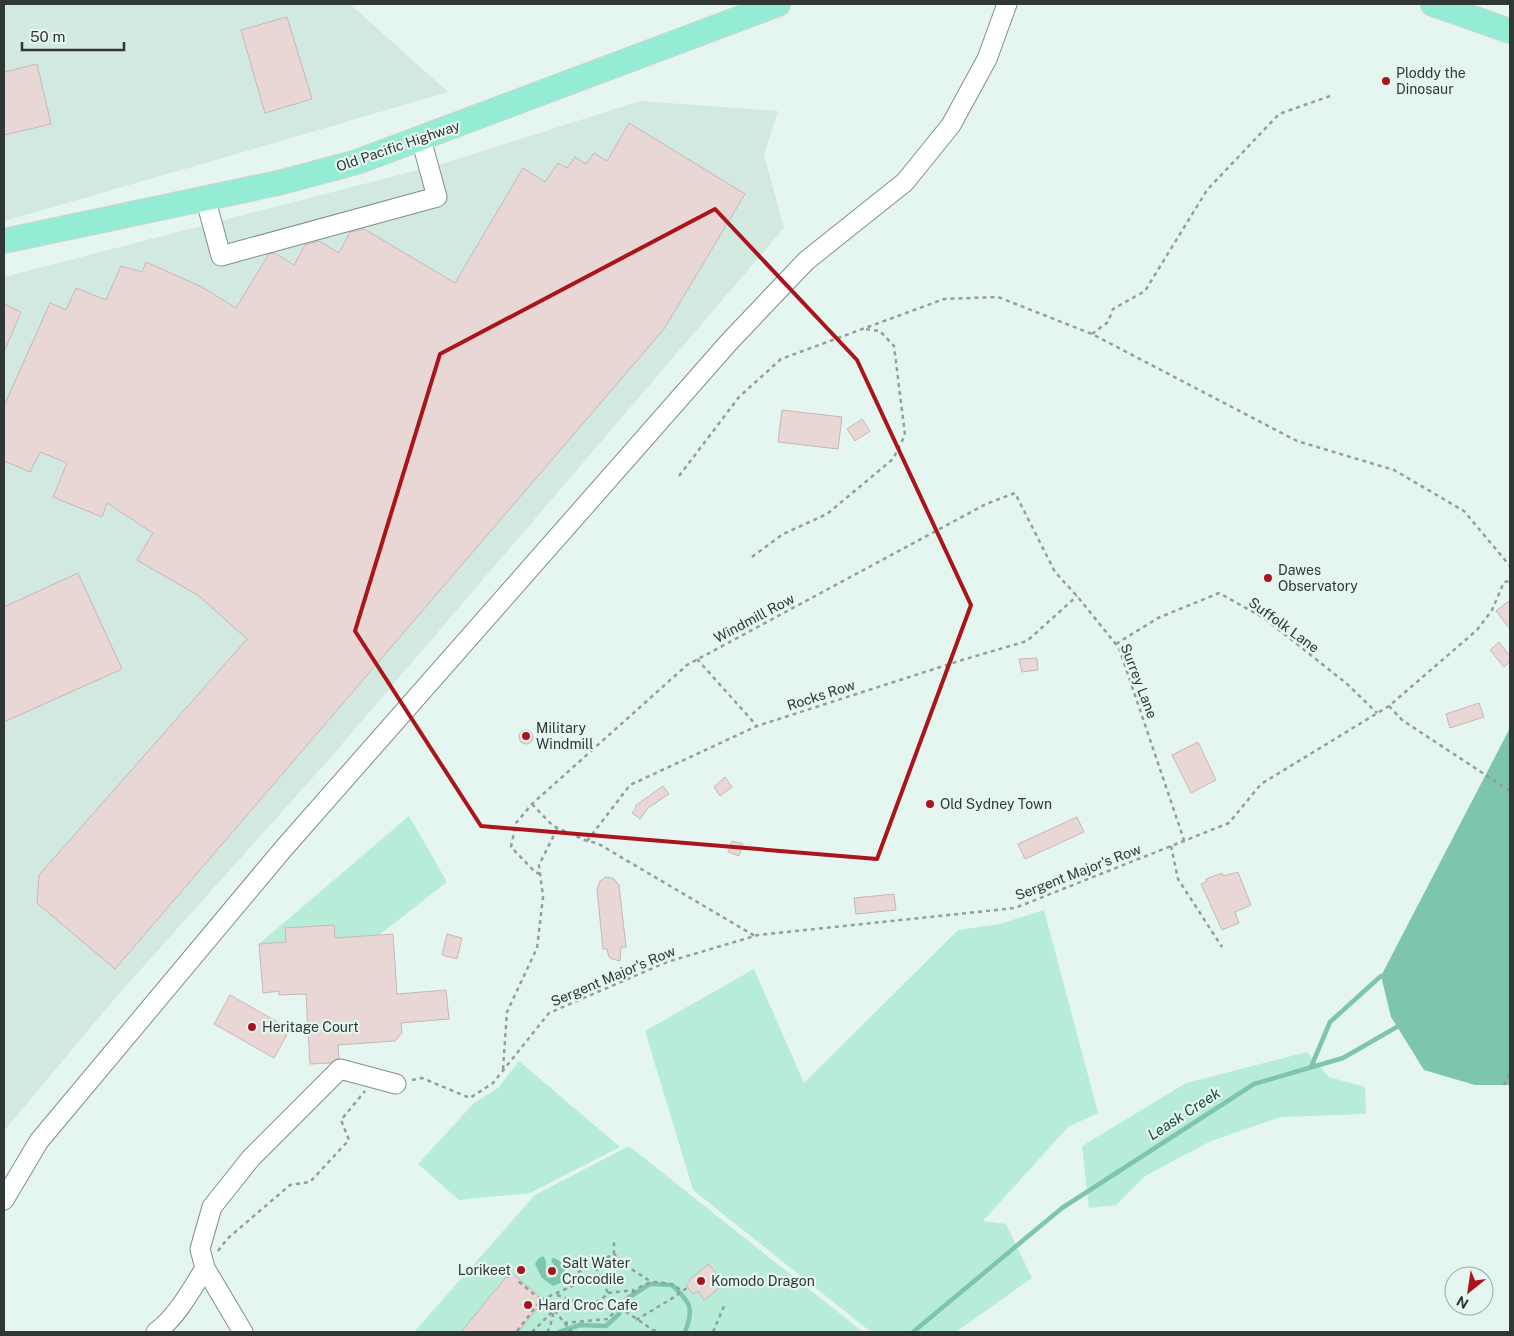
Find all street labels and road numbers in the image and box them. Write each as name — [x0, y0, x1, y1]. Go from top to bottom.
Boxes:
street label: Old Pacific Highway — [334, 117, 462, 175]
street label: Windmill Row — [711, 590, 797, 646]
street label: Suffolk Lane — [1246, 594, 1322, 656]
street label: Surrey Lane — [1117, 641, 1161, 721]
street label: Rocks Row — [785, 676, 857, 714]
street label: Sergent Major's Row — [1013, 841, 1143, 903]
street label: Sergent Major's Row — [548, 942, 678, 1009]

